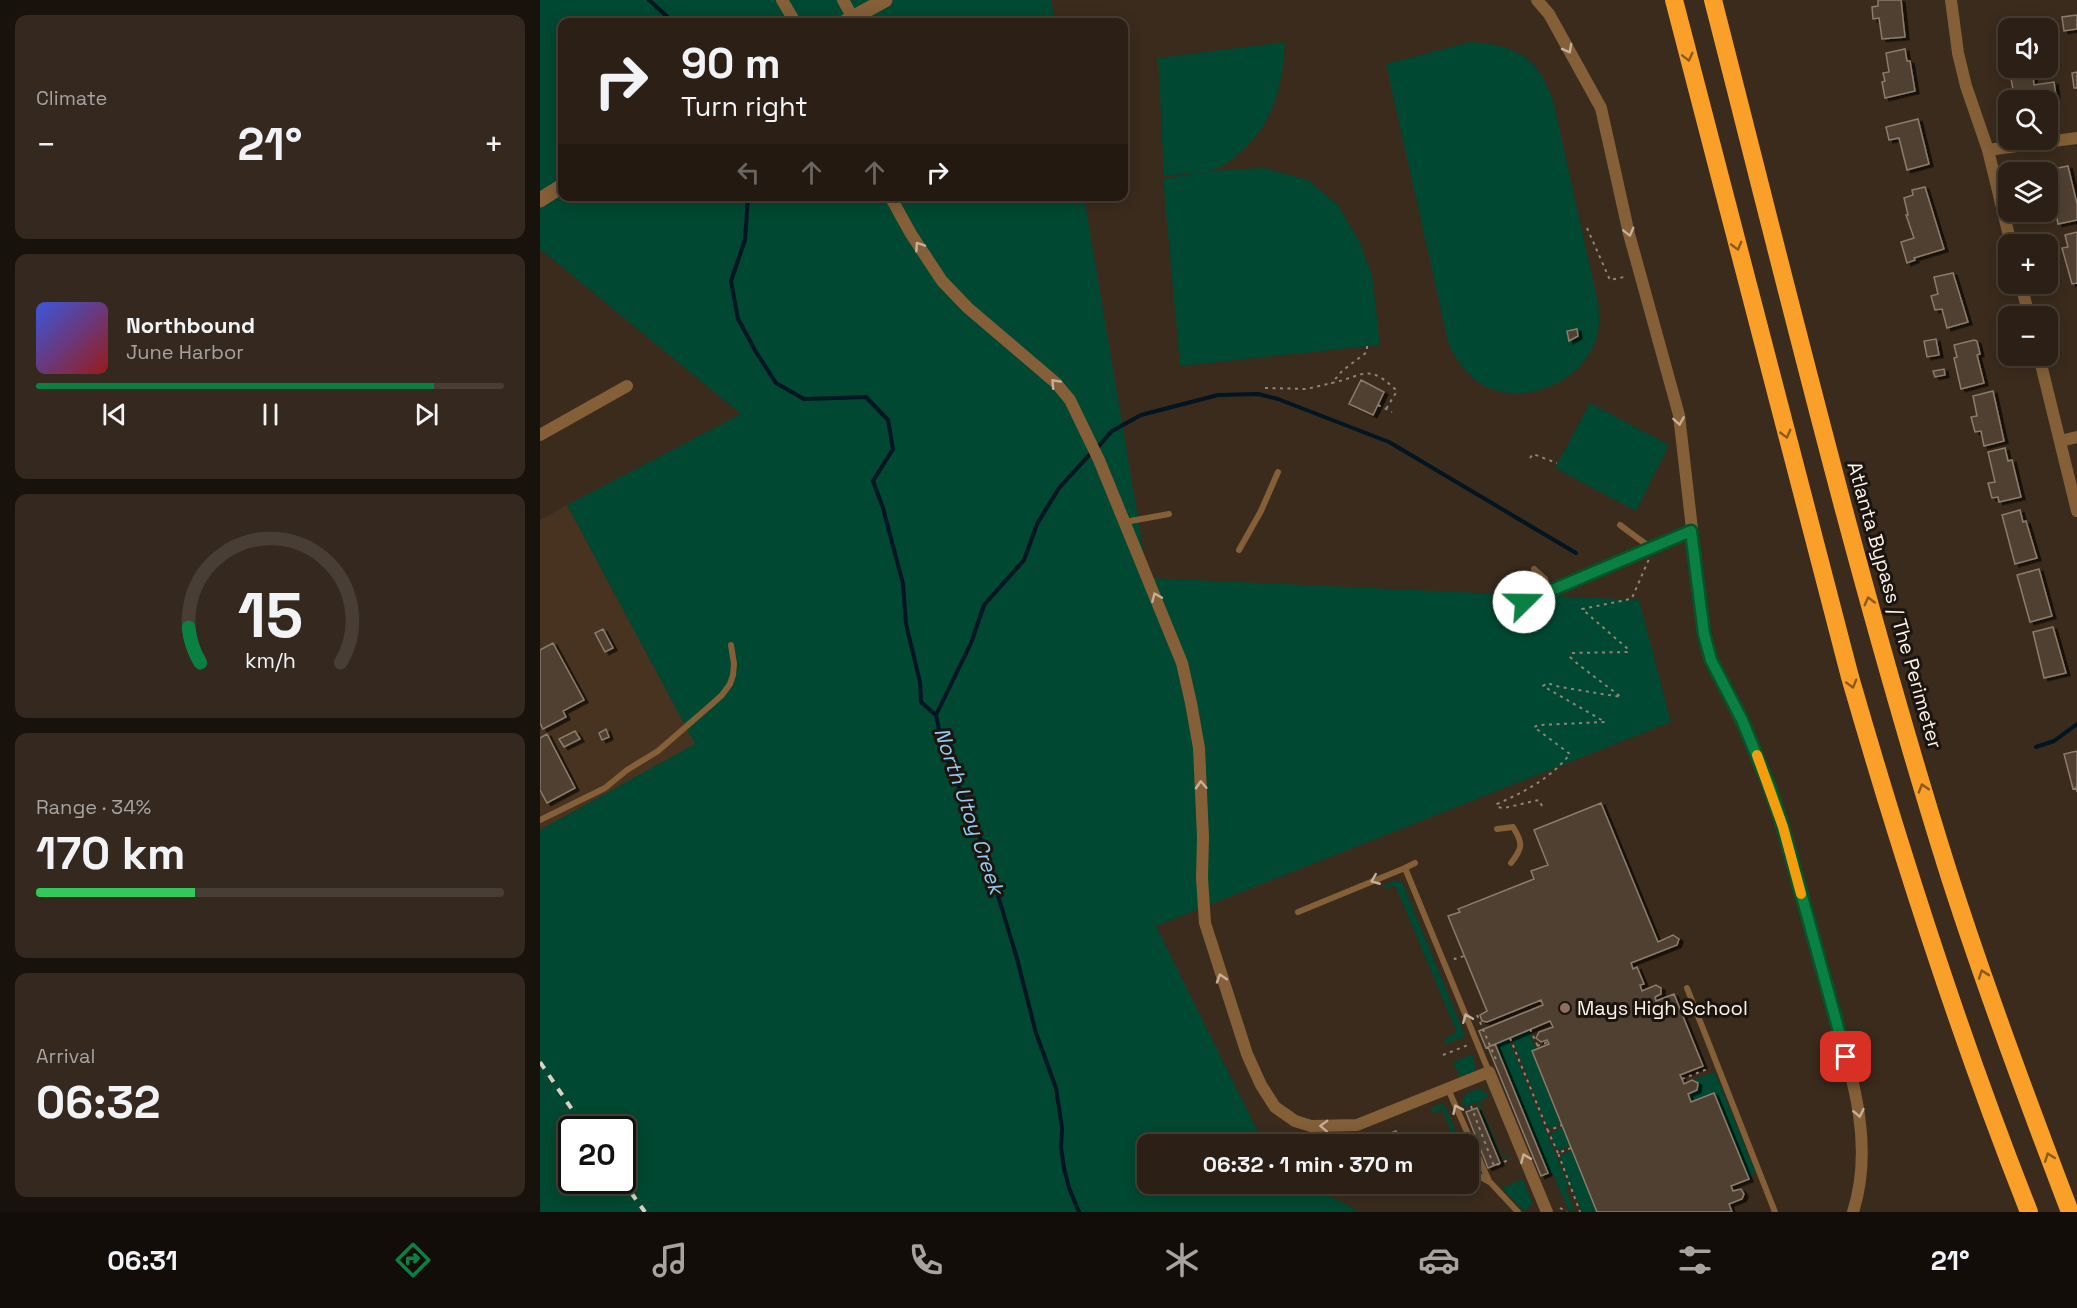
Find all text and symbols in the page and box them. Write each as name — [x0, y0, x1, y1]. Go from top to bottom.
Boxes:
map controls — [1998, 18, 2058, 366]
button: sound — [1998, 18, 2058, 78]
text: 90 m — [681, 37, 781, 90]
icon: right — [582, 42, 660, 120]
one-way arrow — [1561, 43, 1572, 53]
one-way arrow — [1681, 52, 1694, 62]
text: Climate — [36, 85, 107, 111]
text: Turn right — [681, 89, 808, 124]
button: search — [1998, 90, 2058, 150]
text: 21° — [238, 116, 302, 173]
text: − — [36, 124, 56, 166]
text: + — [484, 124, 504, 166]
icon: left — [732, 156, 765, 189]
icon: ahead — [795, 156, 828, 189]
icon: ahead — [858, 156, 891, 189]
icon: right — [921, 156, 954, 189]
button: layers — [1998, 162, 2058, 222]
one-way arrow — [1622, 227, 1635, 237]
button: + — [1998, 234, 2058, 294]
one-way arrow — [1729, 240, 1742, 250]
one-way arrow — [915, 241, 926, 252]
button: − — [1998, 306, 2058, 366]
text: Northbound — [126, 311, 255, 339]
text: June Harbor — [126, 339, 244, 365]
one-way arrow — [1052, 379, 1063, 390]
icon: previous — [98, 398, 131, 431]
icon: pause — [254, 398, 287, 431]
icon: next — [410, 398, 443, 431]
one-way arrow — [1672, 415, 1685, 425]
one-way arrow — [1779, 428, 1791, 439]
street label: Atlanta Bypass / The Perimeter — [1842, 458, 1948, 752]
position arrow — [1492, 570, 1556, 634]
text: 15 — [237, 576, 303, 655]
one-way arrow — [1151, 592, 1163, 603]
one-way arrow — [1864, 596, 1877, 606]
text: km/h — [244, 647, 296, 674]
one-way arrow — [1845, 678, 1857, 689]
water label: North Utoy Creek — [928, 724, 1012, 900]
one-way arrow — [1194, 781, 1207, 790]
one-way arrow — [1918, 783, 1930, 794]
text: Range · 34% — [36, 794, 151, 820]
text: 170 km — [36, 825, 186, 882]
one-way arrow — [1370, 873, 1381, 885]
one-way arrow — [1978, 969, 1991, 980]
one-way arrow — [1216, 973, 1228, 984]
place label: Mays High School — [1577, 995, 1748, 1021]
marker: Mays High School — [1558, 1001, 1572, 1015]
one-way arrow — [1462, 1014, 1474, 1025]
pin — [1820, 1031, 1871, 1082]
icon: arrive — [1829, 1040, 1862, 1073]
text: Arrival — [36, 1043, 95, 1069]
text: 06:32 — [36, 1074, 160, 1131]
one-way arrow — [1452, 1104, 1464, 1115]
one-way arrow — [1852, 1108, 1865, 1118]
speed limit sign: 20 — [558, 1116, 636, 1194]
one-way arrow — [1320, 1120, 1329, 1133]
text: 06:32 · 1 min · 370 m — [1203, 1150, 1413, 1178]
one-way arrow — [1520, 1153, 1532, 1164]
one-way arrow — [2044, 1153, 2056, 1164]
icon: directions — [392, 1239, 434, 1281]
icon: music — [649, 1239, 691, 1281]
icon: phone — [905, 1239, 947, 1281]
icon: climate — [1161, 1239, 1203, 1281]
icon: car — [1418, 1239, 1460, 1281]
icon: filters — [1674, 1239, 1716, 1281]
text: 06:31 — [107, 1243, 178, 1278]
text: 21° — [1931, 1243, 1970, 1278]

